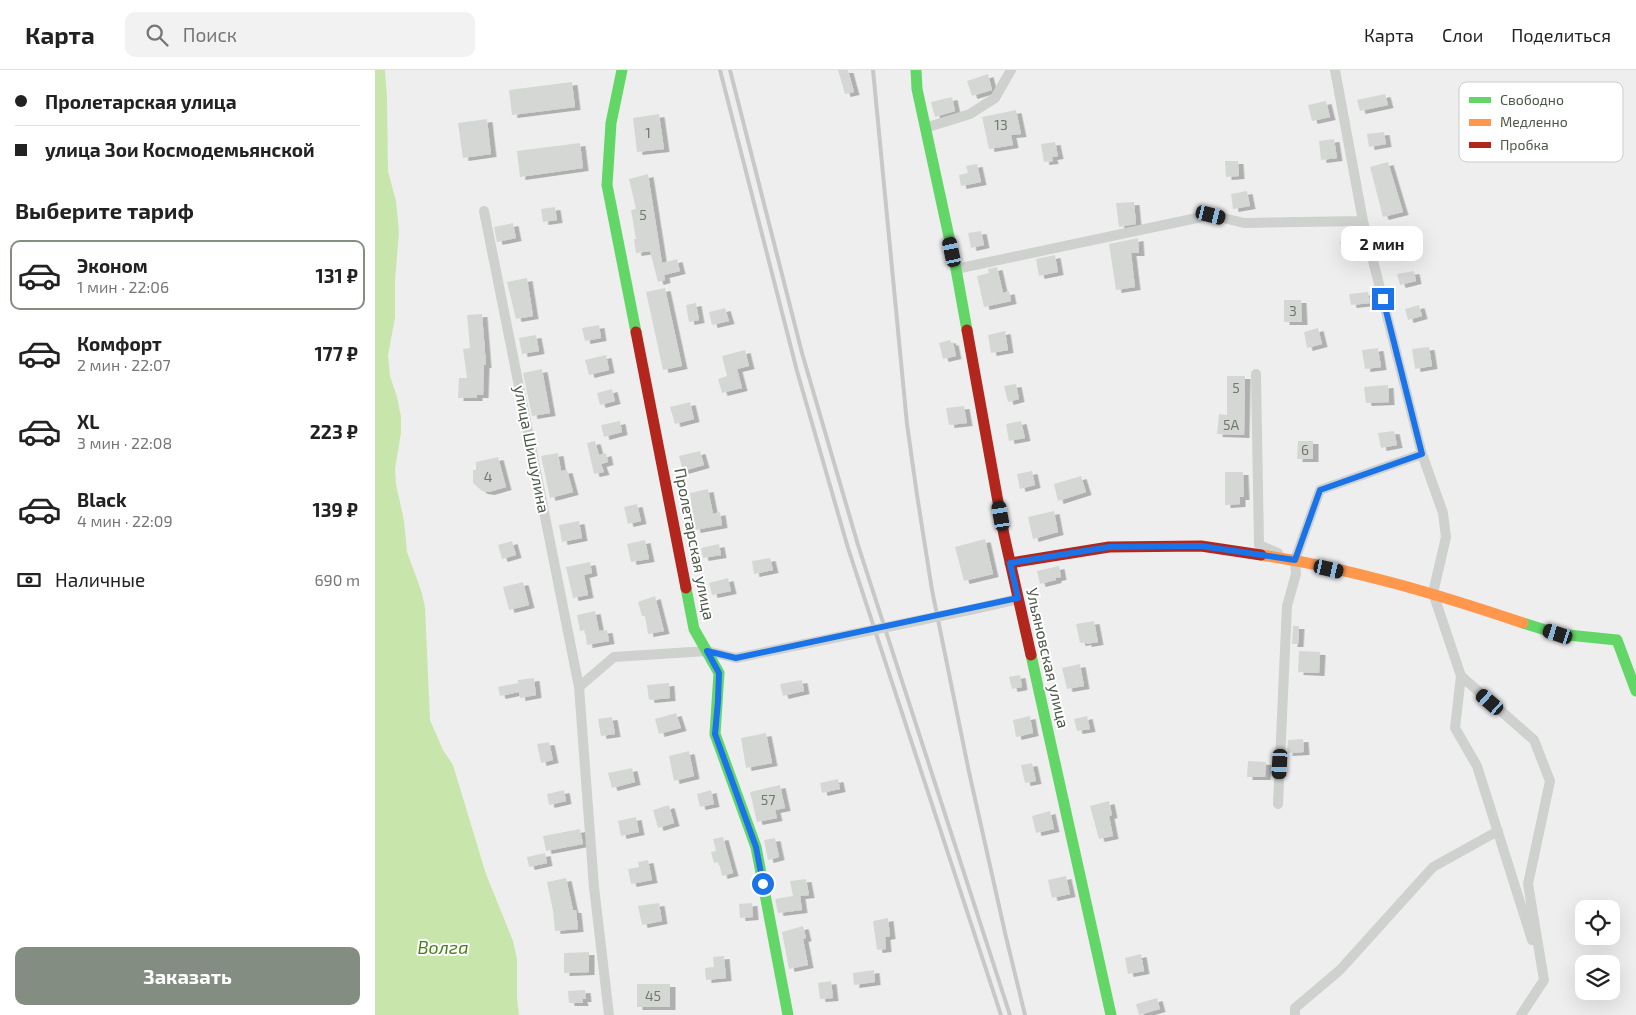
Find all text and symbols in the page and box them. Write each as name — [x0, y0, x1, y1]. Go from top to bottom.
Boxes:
search box — [125, 12, 475, 57]
text: Карта — [25, 20, 95, 49]
icon: search — [143, 21, 171, 49]
text: Поиск — [183, 23, 237, 46]
text: Карта — [1364, 24, 1414, 46]
text: Слои — [1442, 24, 1483, 46]
text: Поделиться — [1511, 24, 1611, 46]
legend — [1459, 82, 1623, 162]
text: Пролетарская улица — [45, 90, 237, 113]
text: Свободно — [1500, 91, 1564, 108]
text: Медленно — [1500, 113, 1568, 130]
house number: 13 — [994, 116, 1008, 133]
house number: 1 — [645, 124, 651, 141]
text: Пробка — [1500, 136, 1549, 153]
text: улица Зои Космодемьянской — [45, 138, 315, 161]
text: Выберите тариф — [15, 197, 194, 223]
car — [1194, 204, 1227, 226]
house number: 5 — [639, 206, 647, 223]
callout: 2 мин — [1342, 226, 1424, 262]
text: 2 мин — [1360, 234, 1404, 253]
car — [941, 236, 962, 268]
icon: car — [17, 253, 62, 298]
text: Эконом — [77, 254, 148, 277]
text: 131 ₽ — [315, 264, 358, 287]
text: 1 мин · 22:06 — [77, 277, 169, 296]
route end — [1372, 288, 1394, 310]
house number: 3 — [1289, 302, 1297, 319]
icon: car — [17, 331, 62, 376]
text: Комфорт — [77, 332, 162, 355]
text: 177 ₽ — [314, 342, 358, 365]
text: 2 мин · 22:07 — [77, 355, 171, 374]
house number: 5 — [1232, 379, 1240, 396]
street label: улица Шишулина — [510, 383, 554, 515]
icon: car — [17, 409, 62, 454]
text: XL — [77, 410, 99, 433]
house number: 5А — [1223, 416, 1239, 433]
text: 223 ₽ — [310, 420, 358, 443]
text: 3 мин · 22:08 — [77, 433, 172, 452]
house number: 6 — [1301, 441, 1309, 458]
street label: Пролетарская улица — [670, 466, 720, 622]
house number: 4 — [484, 468, 492, 485]
icon: car — [17, 487, 62, 532]
text: Black — [77, 488, 127, 511]
text: 139 ₽ — [312, 498, 358, 521]
car — [991, 500, 1010, 532]
text: 4 мин · 22:09 — [77, 511, 173, 530]
car — [1312, 558, 1345, 580]
icon: cash — [15, 566, 43, 594]
text: Наличные — [55, 568, 145, 591]
text: 690 m — [314, 570, 360, 589]
street label: Ульяновская улица — [1022, 586, 1074, 730]
car — [1541, 622, 1574, 646]
car — [1473, 686, 1506, 718]
car — [1271, 749, 1288, 779]
house number: 57 — [761, 791, 775, 808]
route start — [752, 873, 774, 895]
map controls — [1575, 900, 1620, 1000]
button: locate — [1575, 900, 1620, 945]
water label: Волга — [418, 936, 469, 958]
button: Заказать — [15, 947, 360, 1005]
button: layers — [1575, 955, 1620, 1000]
house number: 45 — [645, 987, 661, 1004]

